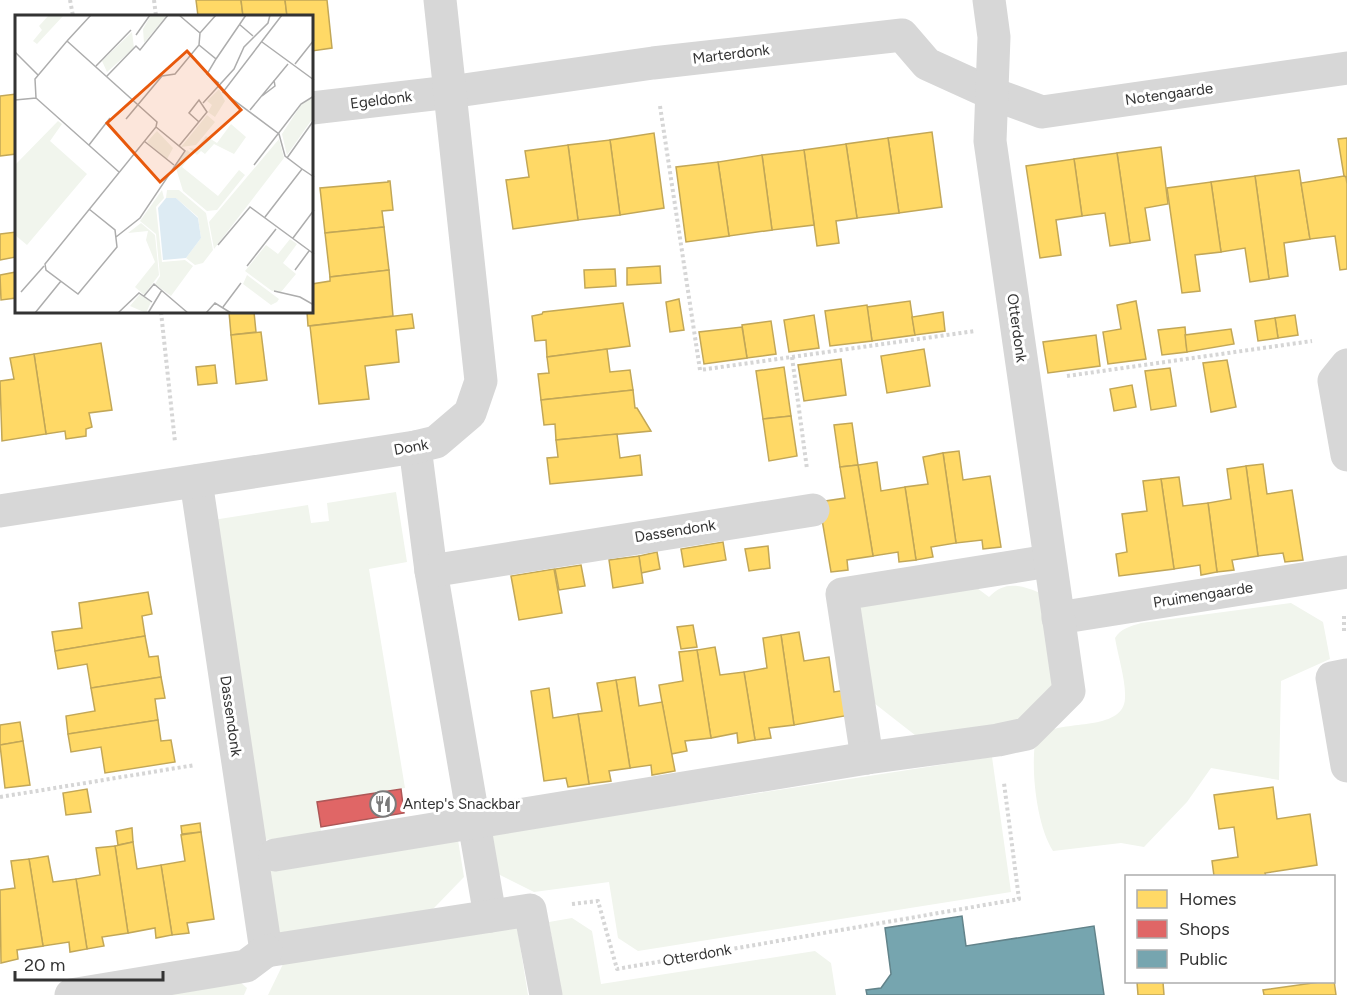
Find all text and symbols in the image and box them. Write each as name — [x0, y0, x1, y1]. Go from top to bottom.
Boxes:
inset map — [15, 15, 314, 314]
street label: Marterdonk — [691, 40, 771, 68]
street label: Notengaarde — [1124, 79, 1214, 109]
street label: Egeldonk — [349, 87, 414, 113]
street label: Otterdonk — [1003, 292, 1031, 364]
street label: Donk — [392, 435, 430, 459]
street label: Dassendonk — [633, 516, 717, 546]
street label: Pruimengaarde — [1152, 578, 1254, 612]
street label: Dassendonk — [216, 674, 246, 758]
restaurant icon: Antep's Snackbar — [368, 789, 398, 819]
place label: Antep's Snackbar — [403, 795, 520, 813]
legend — [1125, 875, 1335, 983]
text: Homes — [1179, 888, 1237, 910]
text: Shops — [1179, 918, 1230, 940]
street label: Otterdonk — [661, 940, 733, 970]
scale bar — [15, 944, 164, 982]
text: Public — [1179, 948, 1228, 970]
text: 20 m — [24, 954, 65, 976]

